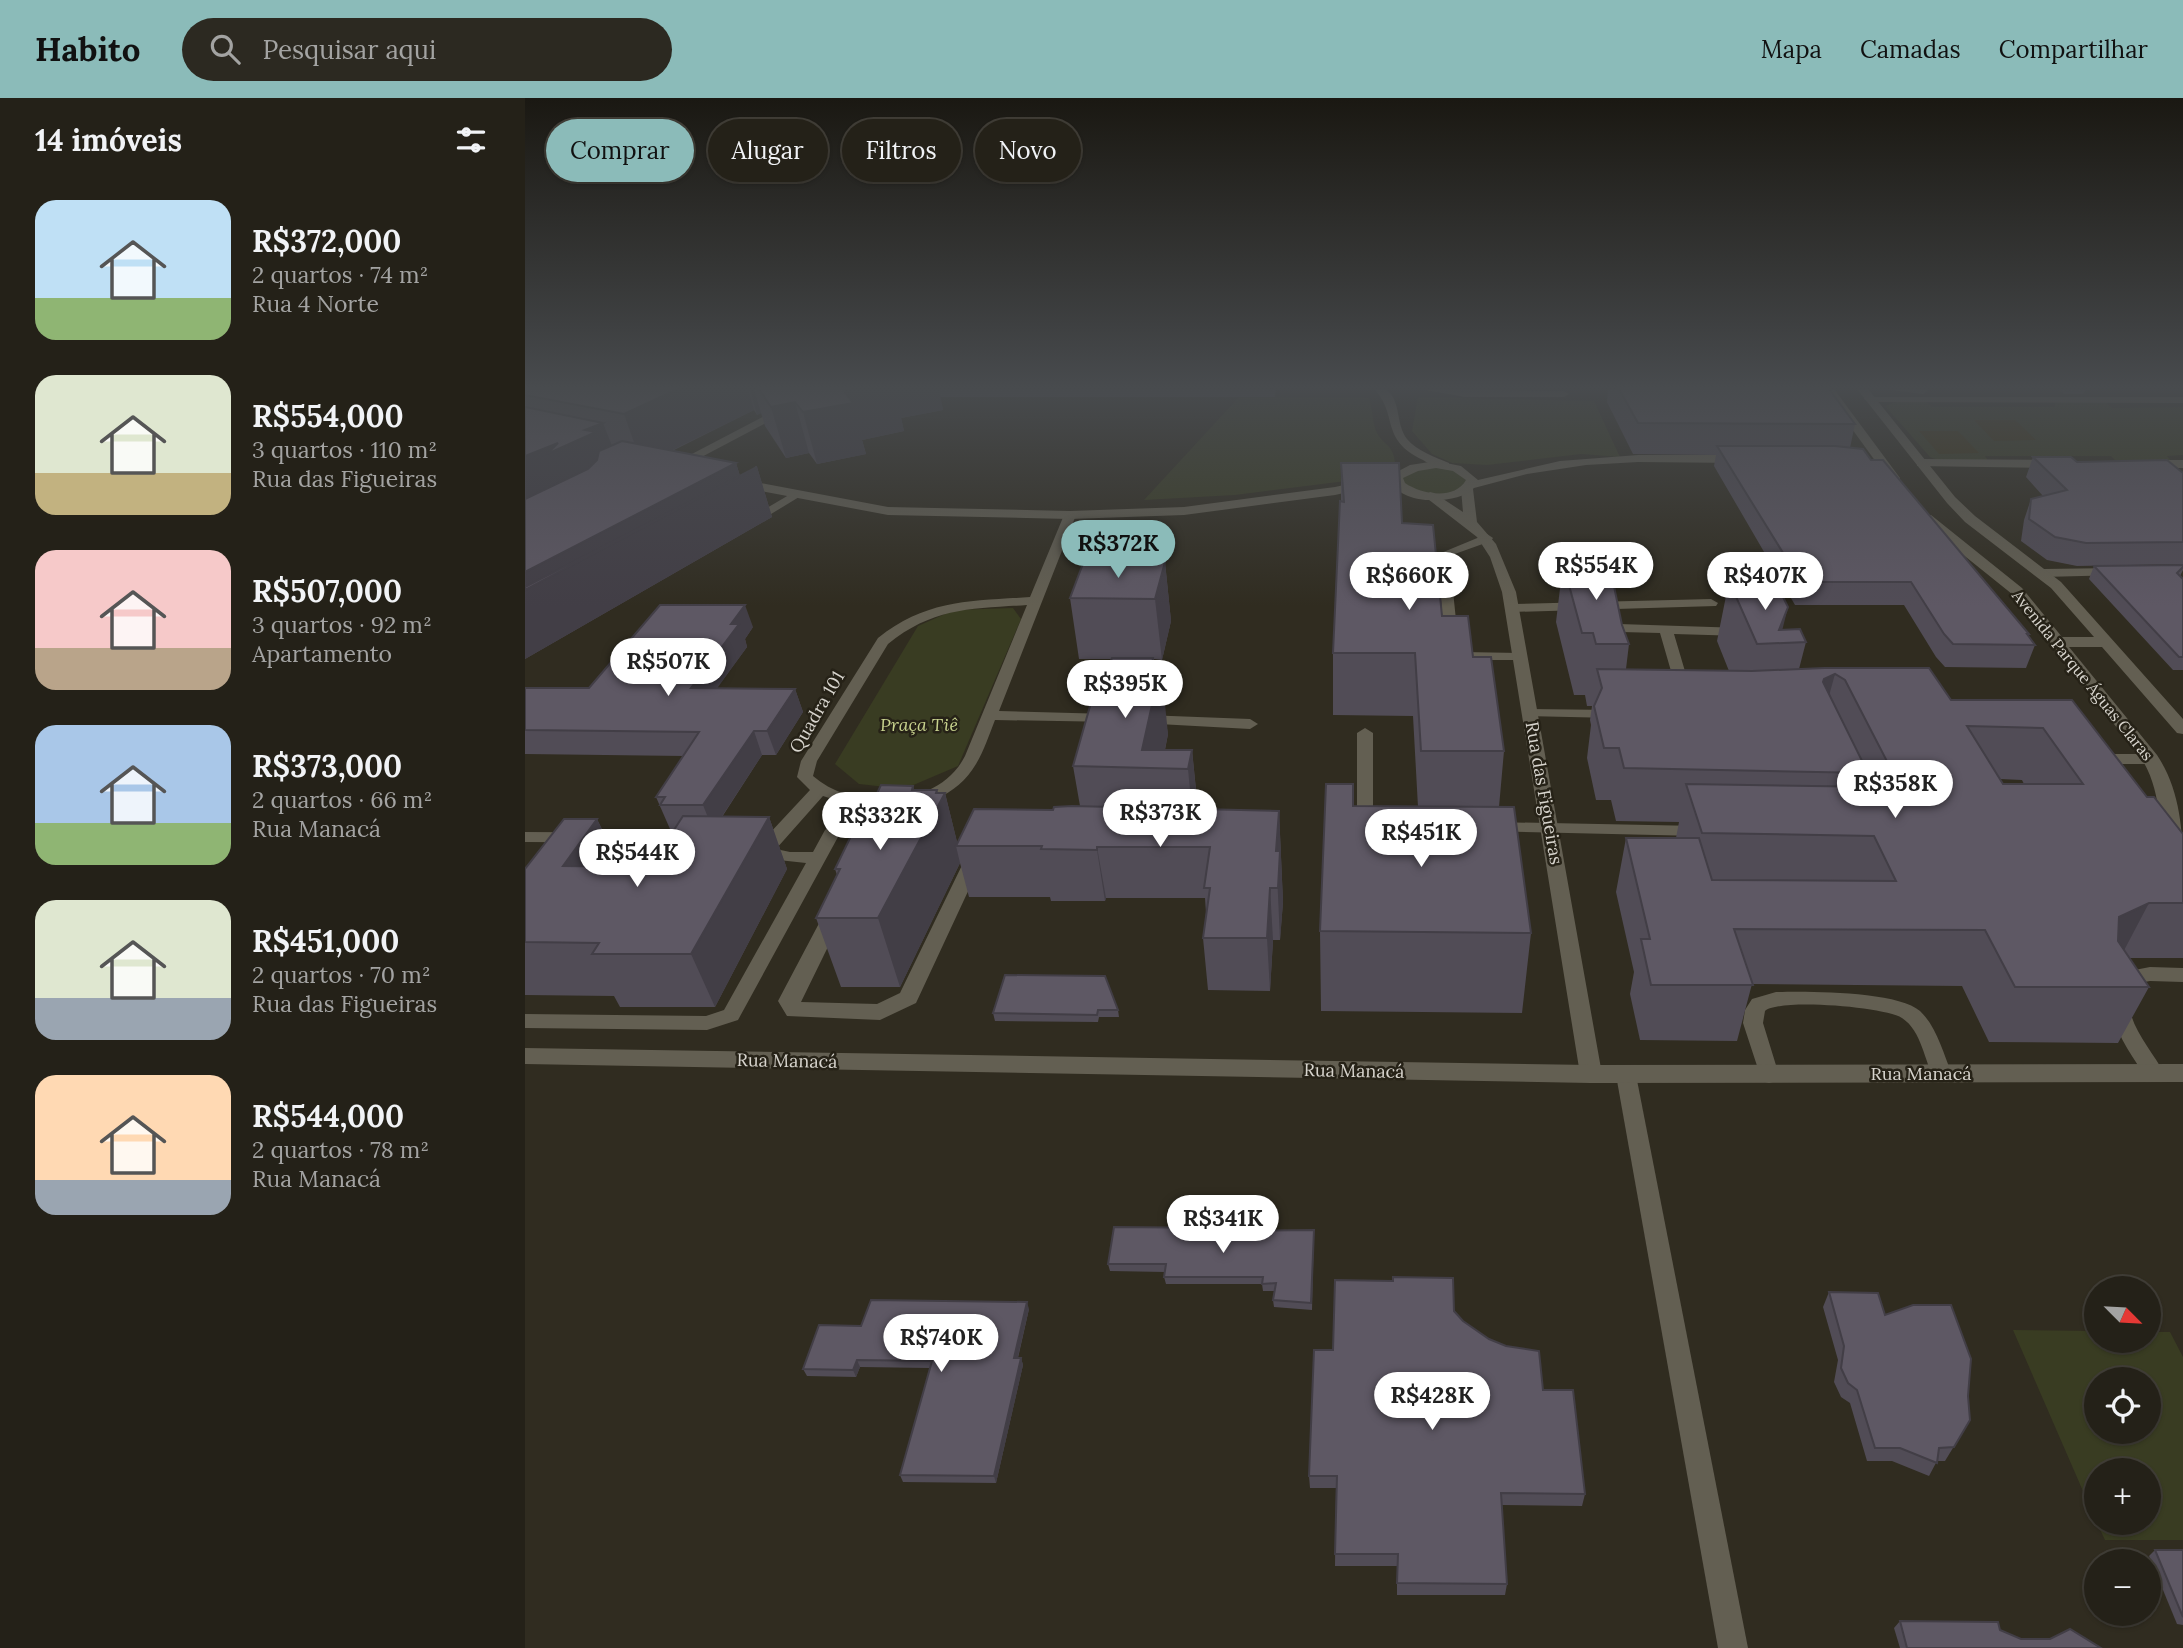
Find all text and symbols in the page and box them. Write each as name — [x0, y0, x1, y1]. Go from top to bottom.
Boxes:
search box — [182, 18, 672, 81]
text: Habito — [35, 28, 140, 70]
icon: search — [206, 30, 244, 68]
text: Pesquisar aqui — [262, 33, 436, 66]
text: Mapa — [1761, 34, 1822, 65]
text: Camadas — [1860, 34, 1961, 65]
text: Compartilhar — [1999, 34, 2148, 65]
chip: Comprar — [546, 119, 694, 182]
chip: Alugar — [708, 119, 828, 182]
chip: Filtros — [842, 119, 961, 182]
chip: Novo — [975, 119, 1081, 182]
text: 14 imóveis — [35, 121, 182, 159]
icon: filters — [452, 121, 490, 159]
text: R$372,000 — [252, 222, 401, 260]
icon: home — [91, 228, 175, 312]
text: 2 quartos · 74 m² — [252, 260, 428, 289]
text: Rua 4 Norte — [252, 289, 379, 318]
text: R$554,000 — [252, 397, 404, 435]
icon: home — [91, 403, 175, 487]
text: 3 quartos · 110 m² — [252, 435, 437, 464]
text: Rua das Figueiras — [252, 464, 437, 493]
pin: R$372K — [1061, 520, 1175, 580]
text: R$372K — [1077, 528, 1159, 557]
pin: R$554K — [1539, 542, 1653, 602]
text: R$554K — [1554, 550, 1638, 579]
pin: R$660K — [1352, 552, 1466, 612]
pin: R$407K — [1708, 552, 1822, 612]
text: R$660K — [1366, 560, 1452, 589]
text: R$407K — [1723, 560, 1807, 589]
text: R$507,000 — [252, 572, 402, 610]
icon: home — [91, 578, 175, 662]
street label: Avenida Parque Águas Claras — [2007, 585, 2158, 764]
text: 3 quartos · 92 m² — [252, 610, 432, 639]
pin: R$507K — [611, 638, 725, 698]
text: Apartamento — [252, 639, 392, 668]
text: R$507K — [626, 646, 710, 675]
pin: R$395K — [1068, 660, 1182, 720]
street label: Quadra 101 — [784, 667, 849, 757]
text: R$395K — [1083, 668, 1167, 697]
park label: Praça Tiê — [880, 713, 958, 736]
street label: Rua das Figueiras — [1521, 720, 1568, 866]
text: R$373,000 — [252, 747, 402, 785]
icon: home — [91, 753, 175, 837]
pin: R$358K — [1838, 760, 1952, 820]
text: R$358K — [1853, 768, 1937, 797]
text: 2 quartos · 66 m² — [252, 785, 432, 814]
pin: R$373K — [1103, 790, 1217, 849]
pin: R$332K — [823, 792, 937, 852]
text: R$373K — [1119, 797, 1201, 826]
text: R$332K — [838, 800, 922, 829]
pin: R$451K — [1364, 810, 1478, 869]
text: Rua Manacá — [252, 814, 381, 843]
text: R$451K — [1381, 817, 1461, 846]
pin: R$544K — [580, 830, 694, 889]
text: R$544K — [595, 837, 679, 866]
text: R$451,000 — [252, 922, 399, 960]
icon: home — [91, 928, 175, 1012]
text: 2 quartos · 70 m² — [252, 960, 431, 989]
text: Rua das Figueiras — [252, 989, 437, 1018]
street label: Rua Manacá — [736, 1048, 838, 1073]
street label: Rua Manacá — [1303, 1058, 1405, 1083]
street label: Rua Manacá — [1871, 1062, 1971, 1085]
text: R$544,000 — [252, 1097, 404, 1135]
icon: home — [91, 1103, 175, 1187]
text: 2 quartos · 78 m² — [252, 1135, 429, 1164]
text: Rua Manacá — [252, 1164, 381, 1193]
pin: R$341K — [1166, 1196, 1280, 1255]
text: R$341K — [1183, 1203, 1263, 1232]
north arrow — [2084, 1276, 2161, 1353]
map controls — [2084, 1276, 2161, 1626]
pin: R$740K — [884, 1314, 998, 1374]
text: R$740K — [899, 1322, 983, 1351]
button: locate — [2084, 1367, 2161, 1444]
pin: R$428K — [1375, 1372, 1489, 1432]
text: R$428K — [1390, 1380, 1474, 1409]
button: + — [2084, 1458, 2161, 1535]
button: − — [2084, 1549, 2161, 1626]

